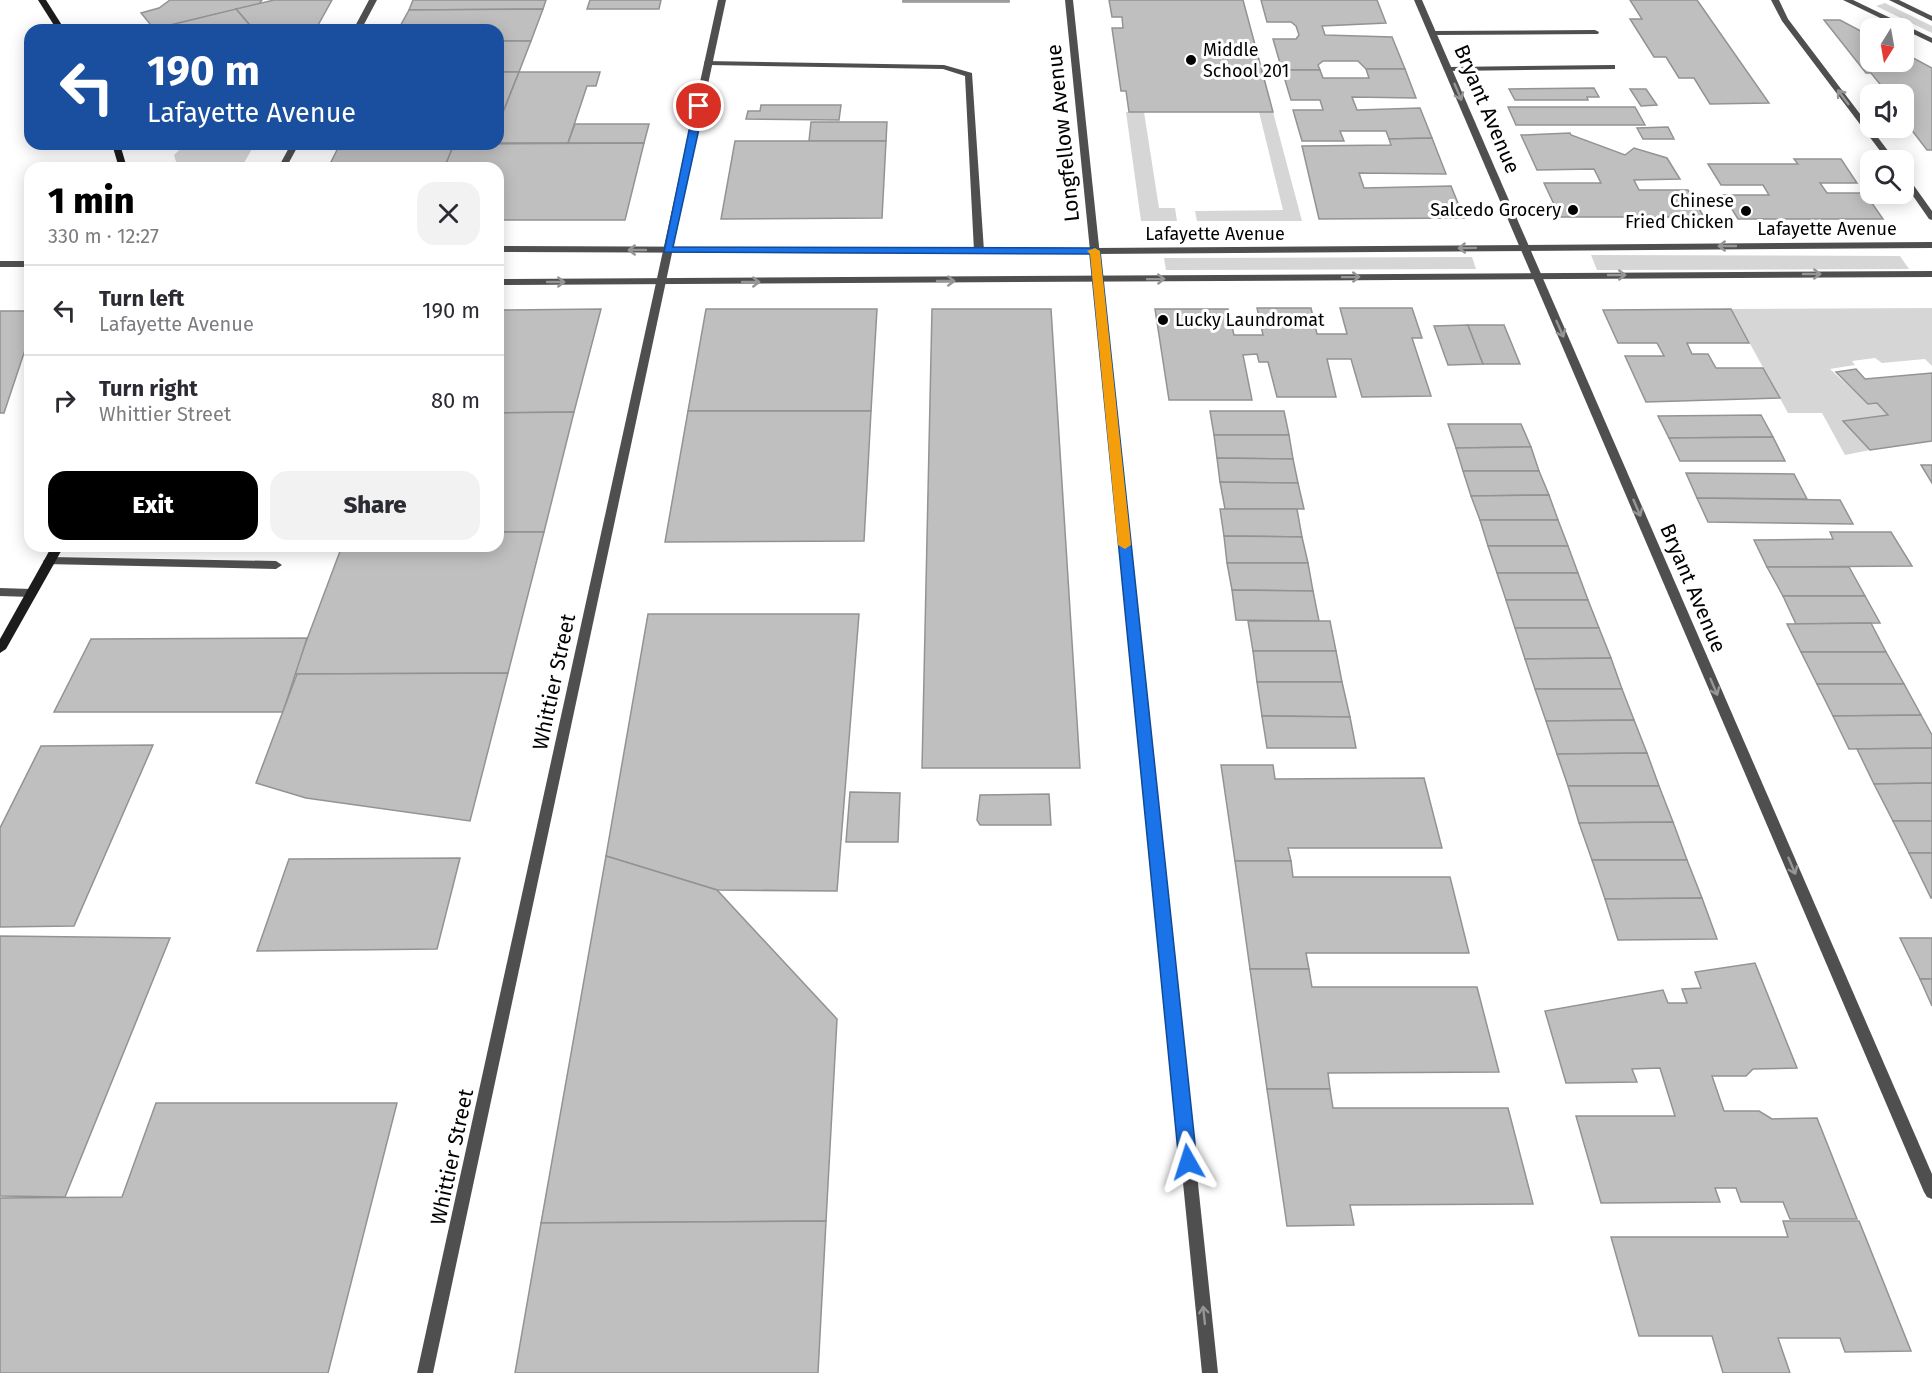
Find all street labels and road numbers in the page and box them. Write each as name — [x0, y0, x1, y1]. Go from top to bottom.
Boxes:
street label: Bryant Avenue — [1448, 41, 1526, 177]
street label: Longfellow Avenue — [1041, 43, 1085, 223]
street label: Lafayette Avenue — [1757, 218, 1897, 240]
street label: Lafayette Avenue — [1145, 223, 1285, 245]
street label: Bryant Avenue — [1654, 520, 1732, 656]
street label: Whittier Street — [527, 611, 581, 753]
street label: Whittier Street — [425, 1086, 479, 1228]

